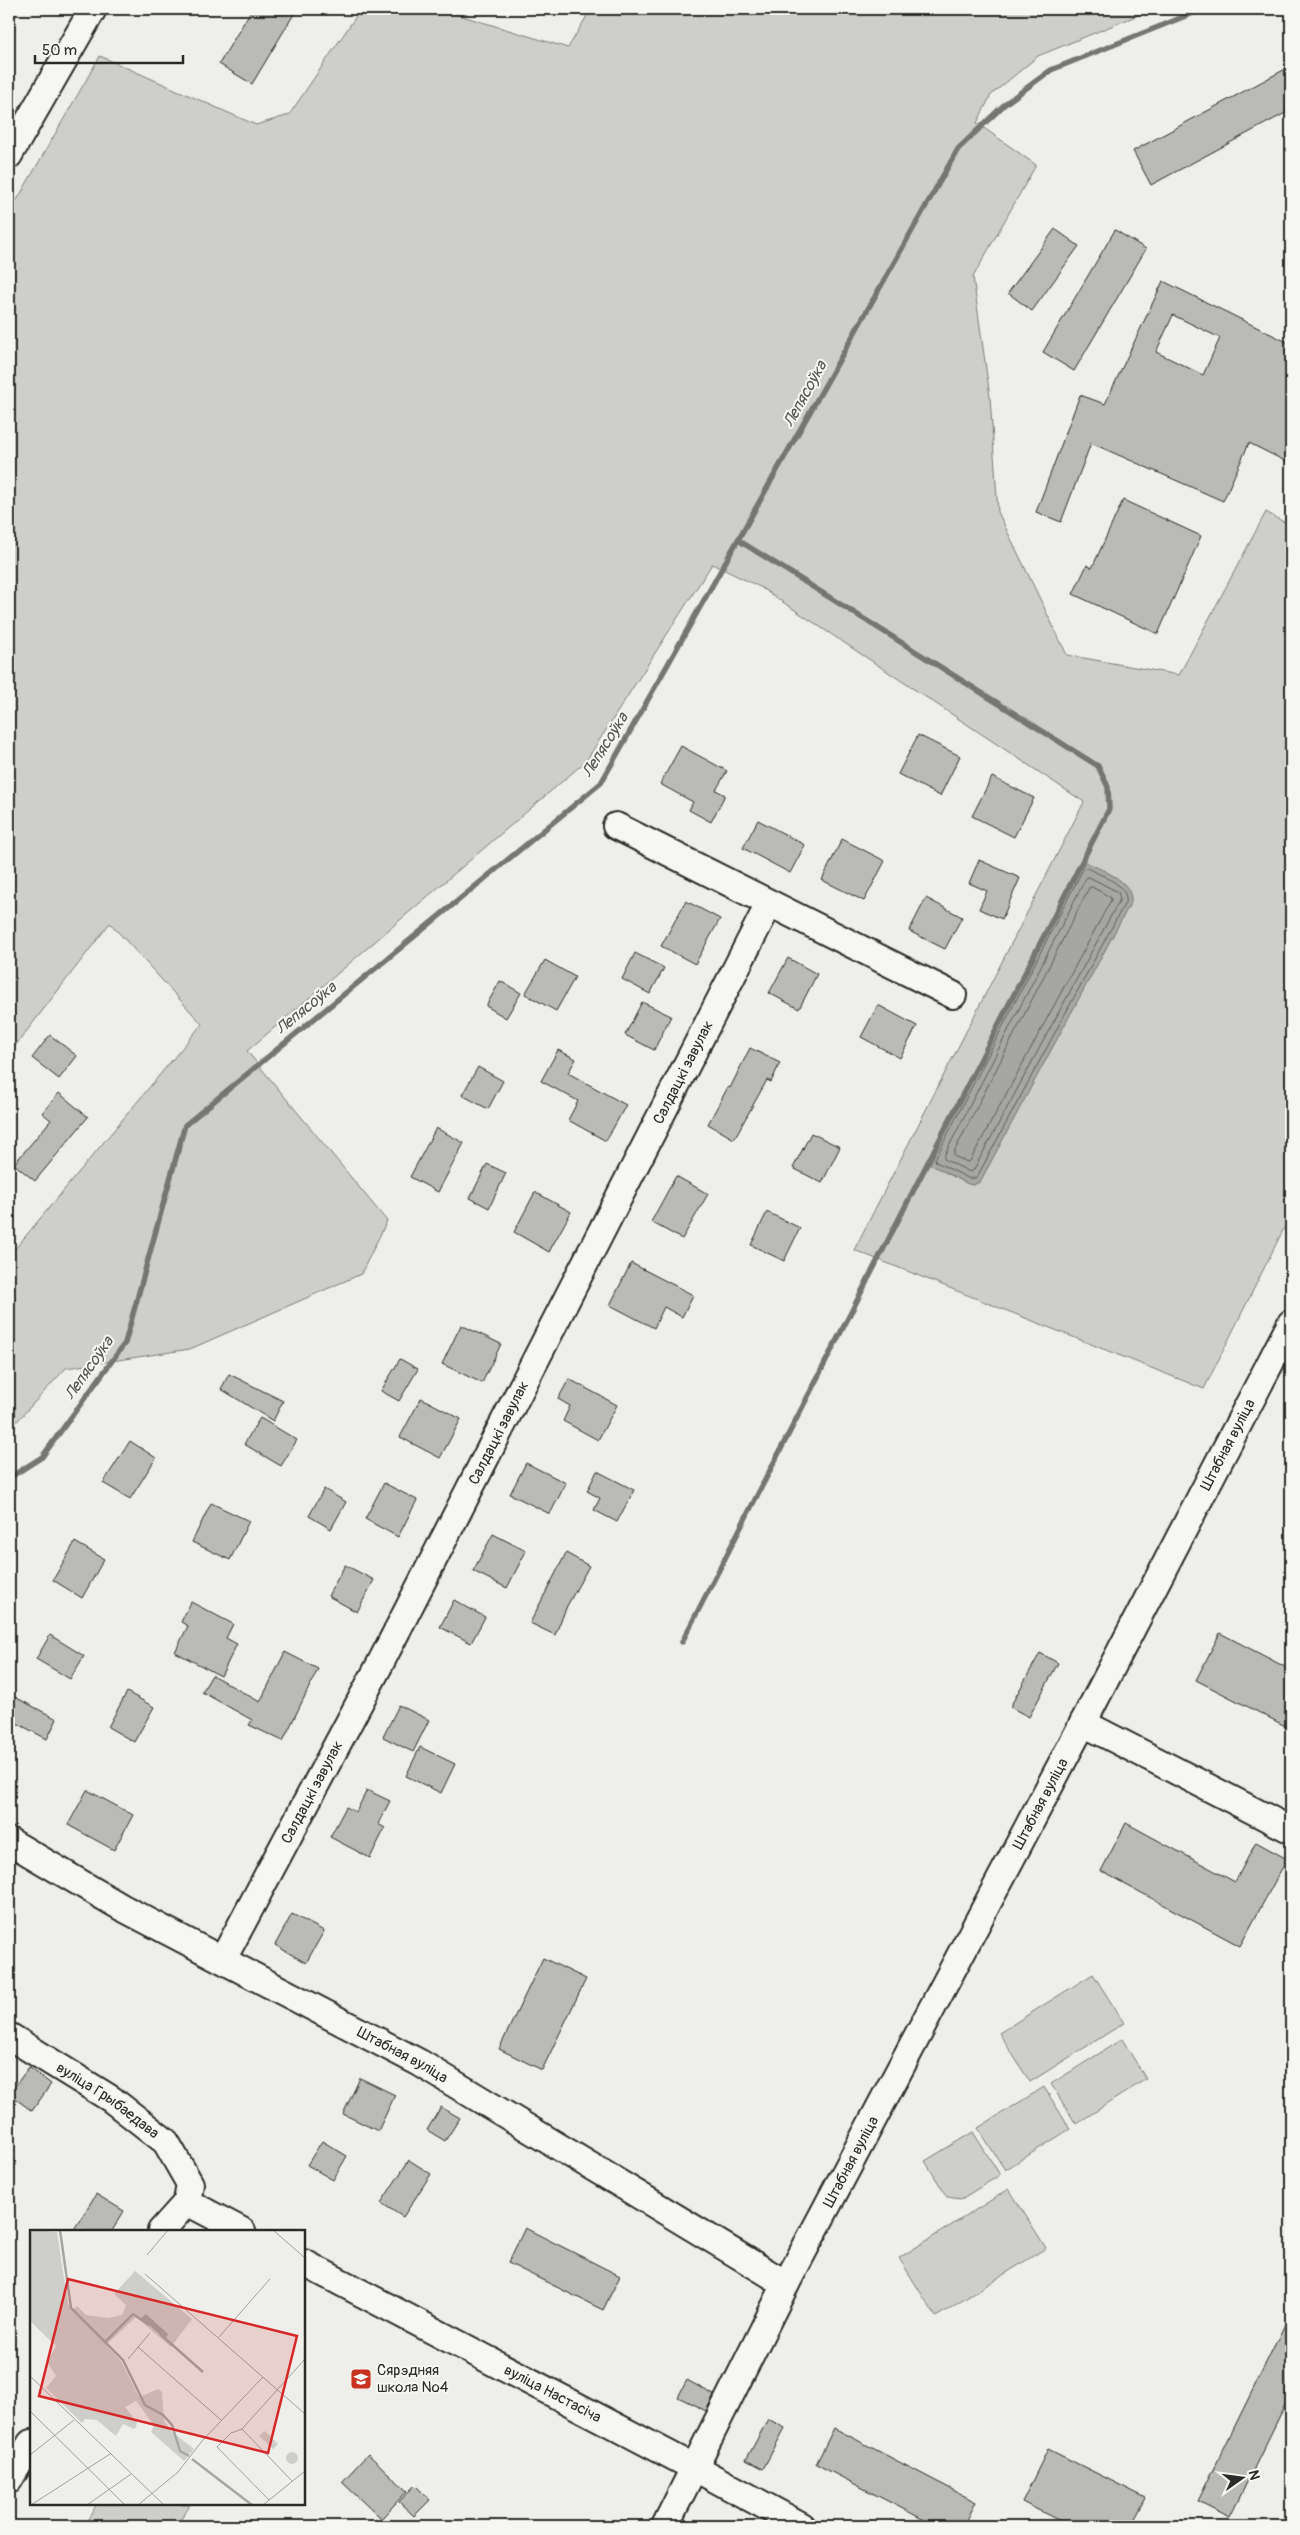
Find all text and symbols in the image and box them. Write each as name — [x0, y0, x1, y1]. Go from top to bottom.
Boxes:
scale bar — [35, 32, 182, 64]
text: 50 m — [42, 41, 77, 60]
water label: Лепясоўка — [779, 356, 832, 431]
water label: Лепясоўка — [577, 708, 634, 781]
water label: Лепясоўка — [272, 976, 342, 1039]
street label: Салдацкі завулак — [649, 1017, 717, 1127]
water label: Лепясоўка — [60, 1331, 119, 1403]
street label: Салдацкі завулак — [464, 1377, 533, 1488]
street label: Штабная вуліца — [1196, 1396, 1259, 1494]
street label: Салдацкі завулак — [277, 1737, 347, 1847]
street label: Штабная вуліца — [1008, 1755, 1072, 1853]
street label: Штабная вуліца — [354, 2022, 451, 2087]
street label: вуліца Грыбаедава — [53, 2058, 163, 2143]
street label: Штабная вуліца — [819, 2113, 883, 2211]
inset map — [30, 2230, 305, 2505]
street label: вуліца Настасіча — [501, 2360, 605, 2427]
place label: Сярэдняя школа №4 — [377, 2361, 449, 2397]
school or university icon: Сярэдняя школа №4 — [349, 2367, 373, 2391]
north arrow — [1218, 2452, 1268, 2502]
text: N — [1245, 2468, 1264, 2482]

